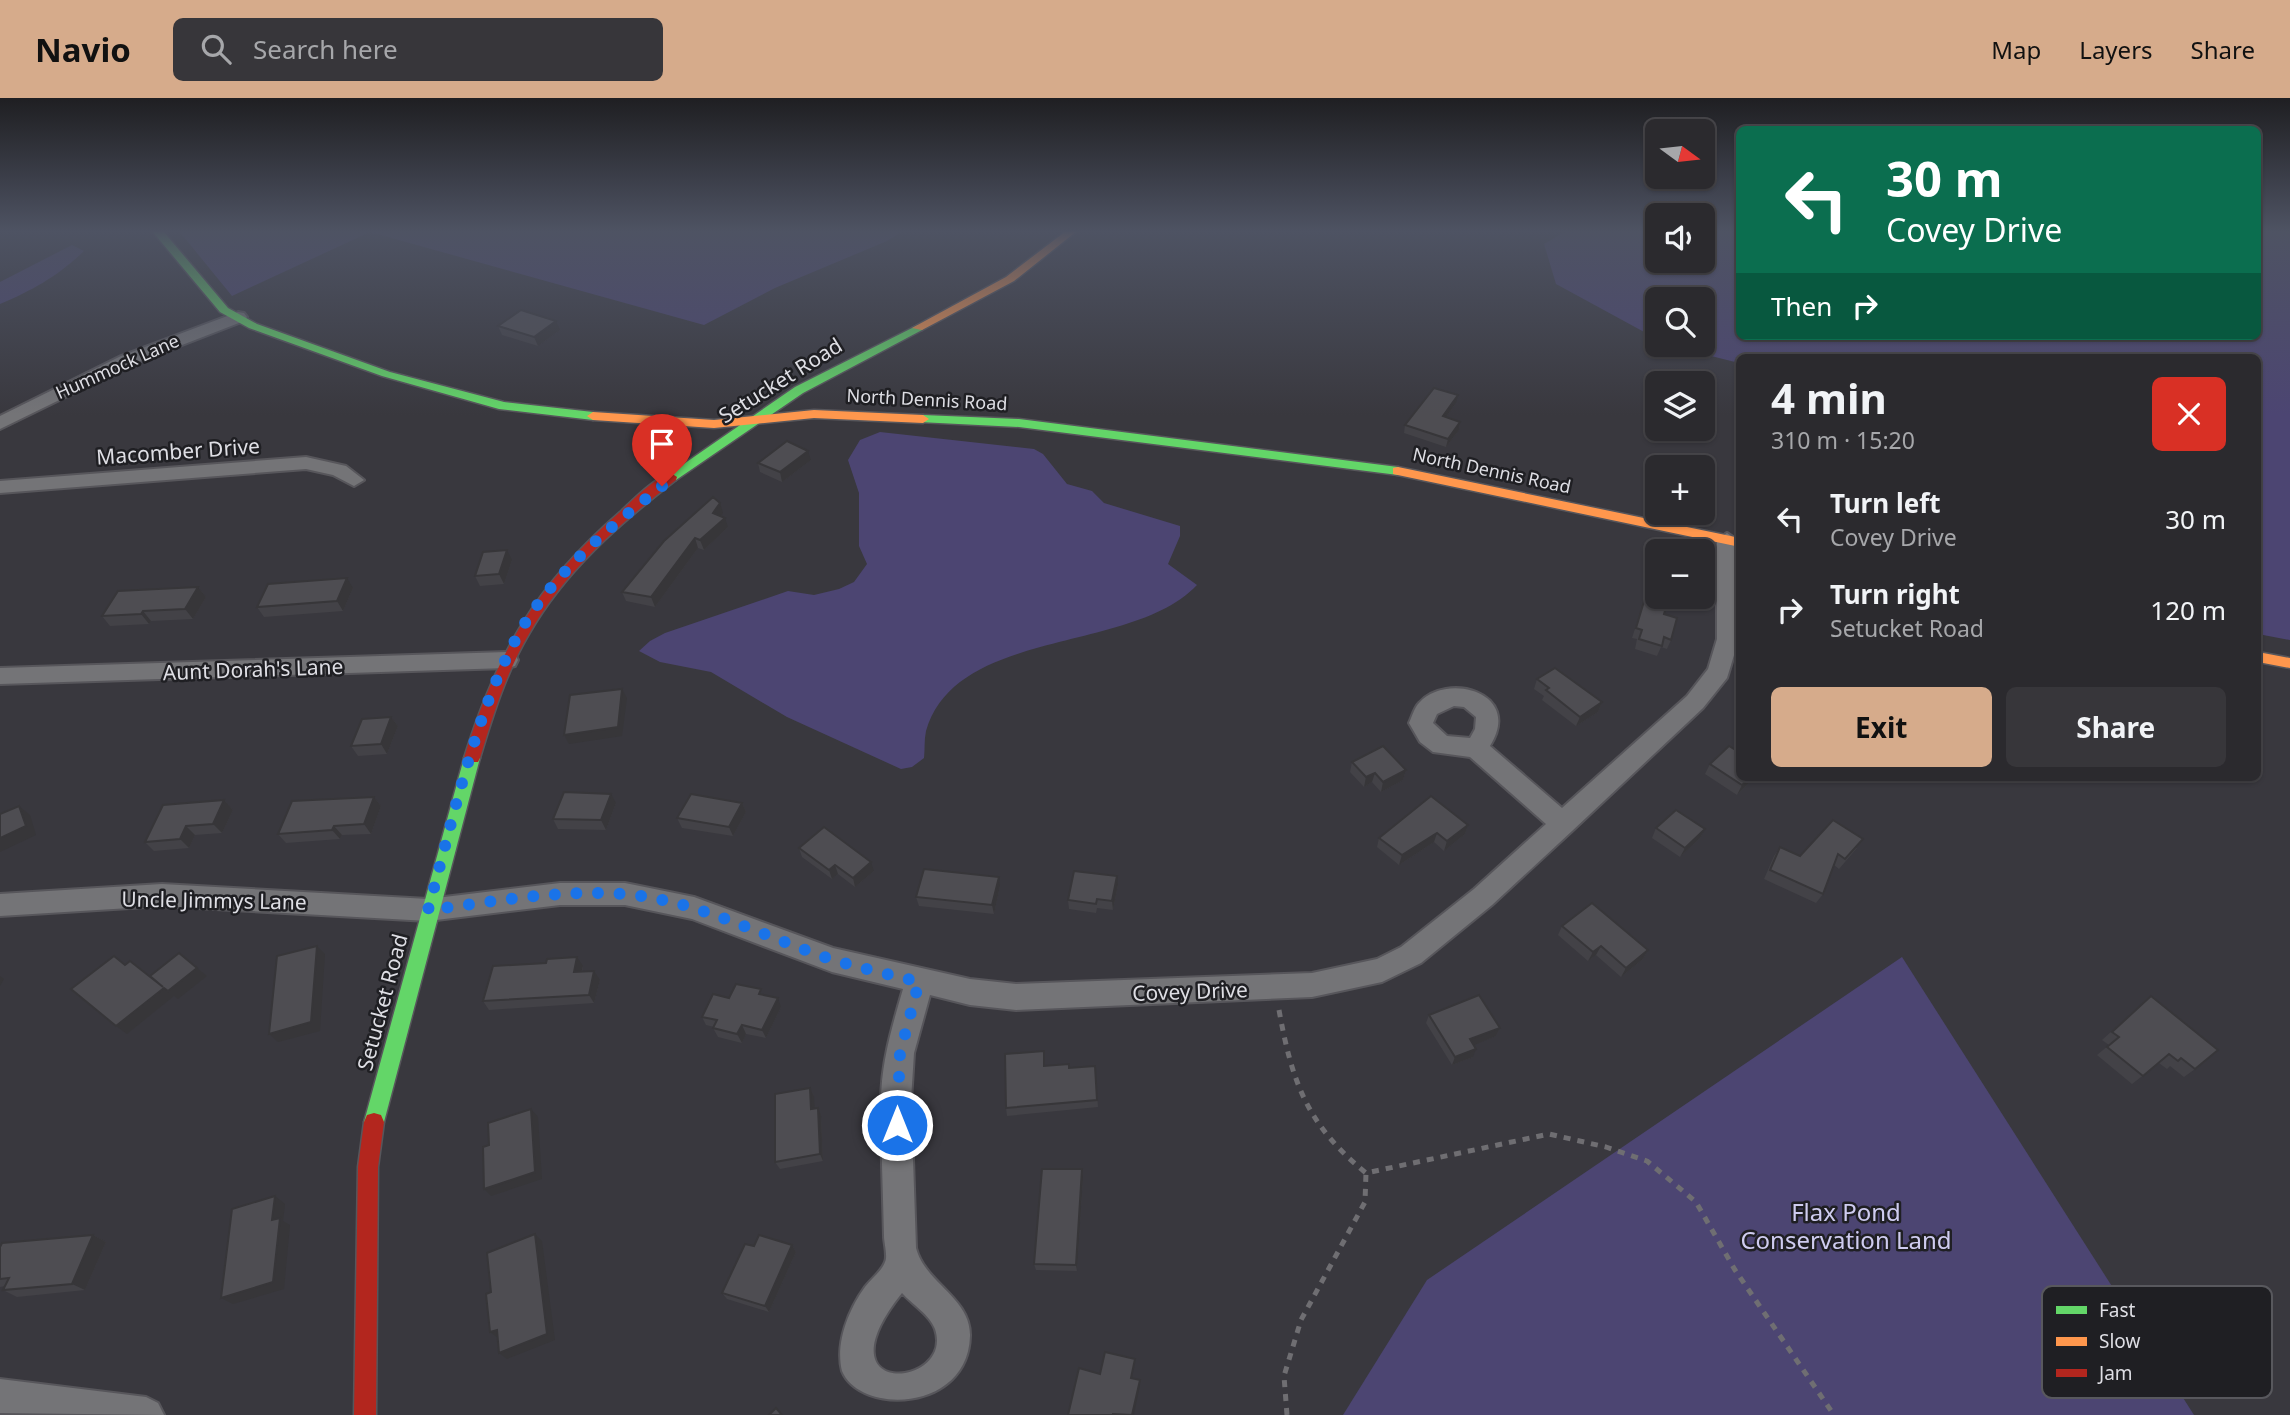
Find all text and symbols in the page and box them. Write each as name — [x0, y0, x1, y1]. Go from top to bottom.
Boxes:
search box — [173, 18, 663, 81]
text: Navio — [35, 27, 131, 72]
icon: search — [197, 30, 235, 68]
text: Search here — [253, 31, 398, 67]
text: Map — [1991, 33, 2041, 66]
text: Layers — [2079, 33, 2153, 66]
text: Share — [2191, 33, 2255, 66]
north arrow — [1645, 119, 1715, 189]
map controls — [1645, 119, 1715, 609]
text: 30 m — [1886, 145, 2003, 211]
icon: left — [1771, 154, 1862, 245]
button: sound — [1645, 203, 1715, 273]
text: Covey Drive — [1886, 208, 2062, 251]
button: search — [1645, 287, 1715, 357]
icon: right — [1846, 287, 1884, 325]
text: Then — [1771, 288, 1832, 324]
street label: Hummock Lane — [51, 328, 183, 404]
street label: Setucket Road — [713, 331, 847, 429]
text: 4 min — [1771, 369, 1887, 426]
button: layers — [1645, 371, 1715, 441]
button: close — [2152, 377, 2226, 451]
street label: North Dennis Road — [846, 383, 1008, 415]
pin — [632, 414, 692, 486]
text: 310 m · 15:20 — [1771, 424, 1915, 456]
icon: arrive — [643, 425, 681, 463]
street label: Macomber Drive — [95, 431, 261, 471]
street label: North Dennis Road — [1411, 442, 1573, 498]
button: + — [1645, 455, 1715, 525]
text: Turn left — [1830, 485, 1941, 521]
icon: left — [1771, 500, 1809, 538]
text: 30 m — [2165, 501, 2226, 537]
text: Covey Drive — [1830, 521, 1957, 553]
button: − — [1645, 539, 1715, 609]
text: Turn right — [1830, 576, 1960, 612]
icon: right — [1771, 591, 1809, 629]
text: 120 m — [2150, 592, 2226, 628]
text: Setucket Road — [1830, 612, 1984, 644]
street label: Aunt Dorah's Lane — [162, 652, 344, 686]
button: Exit — [1771, 687, 1992, 767]
button: Share — [2006, 687, 2226, 767]
street label: Uncle Jimmys Lane — [121, 884, 307, 916]
street label: Setucket Road — [350, 930, 414, 1074]
street label: Covey Drive — [1132, 975, 1248, 1007]
position arrow — [860, 1088, 934, 1162]
park label: Flax Pond Conservation Land — [1740, 1195, 1952, 1256]
legend — [2042, 1286, 2272, 1398]
text: Fast — [2099, 1297, 2136, 1323]
text: Slow — [2099, 1328, 2140, 1354]
text: Jam — [2097, 1360, 2133, 1386]

